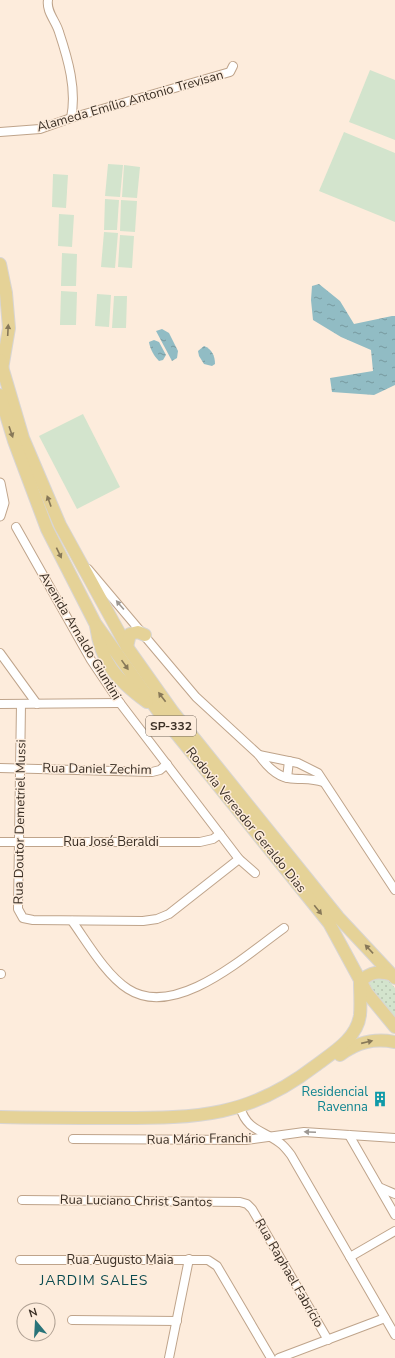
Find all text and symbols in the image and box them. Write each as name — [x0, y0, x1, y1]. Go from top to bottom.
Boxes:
street label: Alameda Emílio Antonio Trevisan — [35, 66, 225, 136]
one-way arrow — [5, 323, 11, 336]
one-way arrow — [8, 426, 14, 438]
one-way arrow — [46, 494, 52, 506]
one-way arrow — [56, 547, 62, 558]
street label: Avenida Arnaldo Giuntini — [35, 569, 125, 703]
one-way arrow — [116, 601, 125, 610]
one-way arrow — [120, 659, 129, 670]
one-way arrow — [158, 692, 166, 703]
road number: SP-332 — [146, 716, 196, 736]
street label: Rua Doutor Demetriel Mussi — [10, 739, 30, 905]
street label: Rodovia Vereador Geraldo Dias — [182, 744, 310, 896]
street label: Rua Daniel Zechim — [42, 759, 152, 779]
street label: Rua José Beraldi — [63, 833, 159, 851]
one-way arrow — [313, 904, 322, 915]
one-way arrow — [364, 944, 373, 954]
one-way arrow — [361, 1038, 373, 1044]
place label: Residencial Ravenna — [302, 1083, 368, 1116]
building icon: Residencial Ravenna — [371, 1090, 389, 1108]
street label: Rua Mário Franchi — [146, 1129, 252, 1149]
one-way arrow — [303, 1129, 316, 1135]
street label: Rua Luciano Christ Santos — [60, 1191, 212, 1211]
street label: Rua Raphael Fabrício — [250, 1215, 328, 1331]
street label: Rua Augusto Maia — [66, 1251, 174, 1269]
district label: JARDIM SALES — [39, 1271, 148, 1290]
north arrow — [16, 1302, 56, 1342]
text: N — [27, 1305, 39, 1321]

